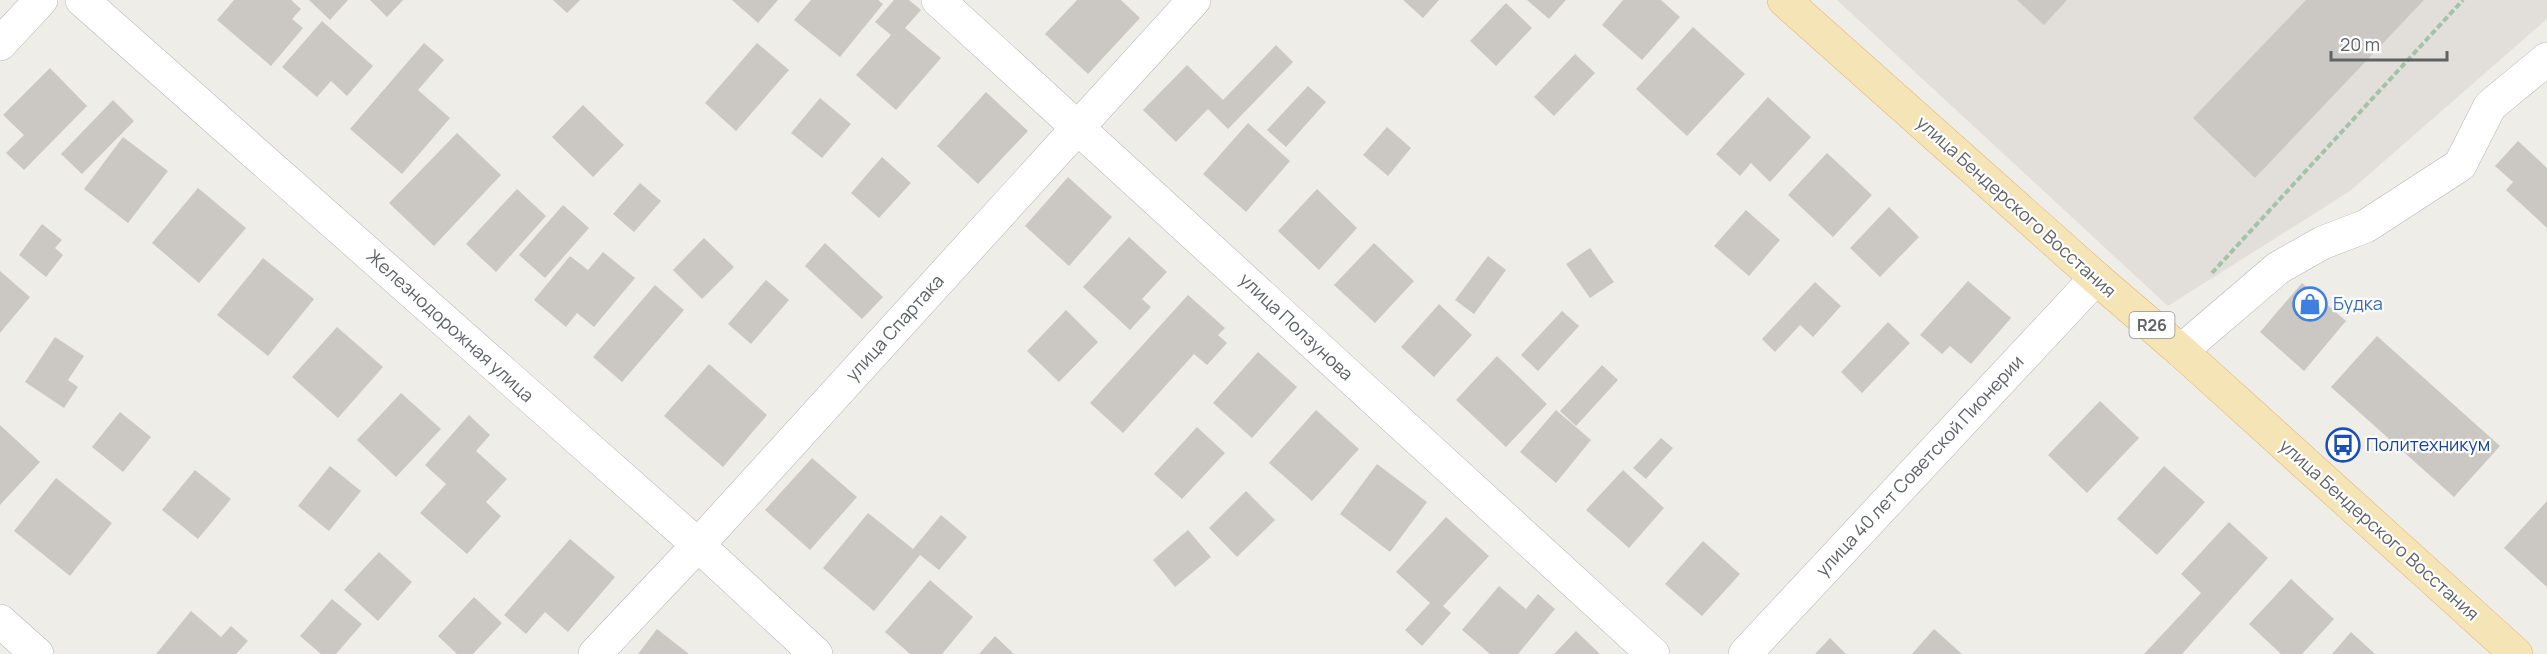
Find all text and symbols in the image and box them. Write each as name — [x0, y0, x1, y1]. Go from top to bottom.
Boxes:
scale bar — [2331, 24, 2446, 62]
text: 20 m — [2340, 32, 2380, 56]
street label: улица Бендерского Восстания — [1912, 110, 2122, 302]
street label: Железнодорожная улица — [362, 244, 539, 407]
street label: улица Ползунова — [1235, 267, 1359, 385]
street label: улица Спартака — [840, 269, 949, 386]
shop icon: Будка — [2292, 286, 2328, 322]
place label: Будка — [2333, 291, 2383, 315]
road number: R26 — [2130, 312, 2174, 338]
street label: улица 40 лет Советской Пионерии — [1810, 349, 2028, 581]
bus stop icon: Политехникум — [2325, 427, 2361, 463]
place label: Политехникум — [2366, 432, 2490, 456]
street label: улица Бендерского Восстания — [2275, 433, 2485, 625]

